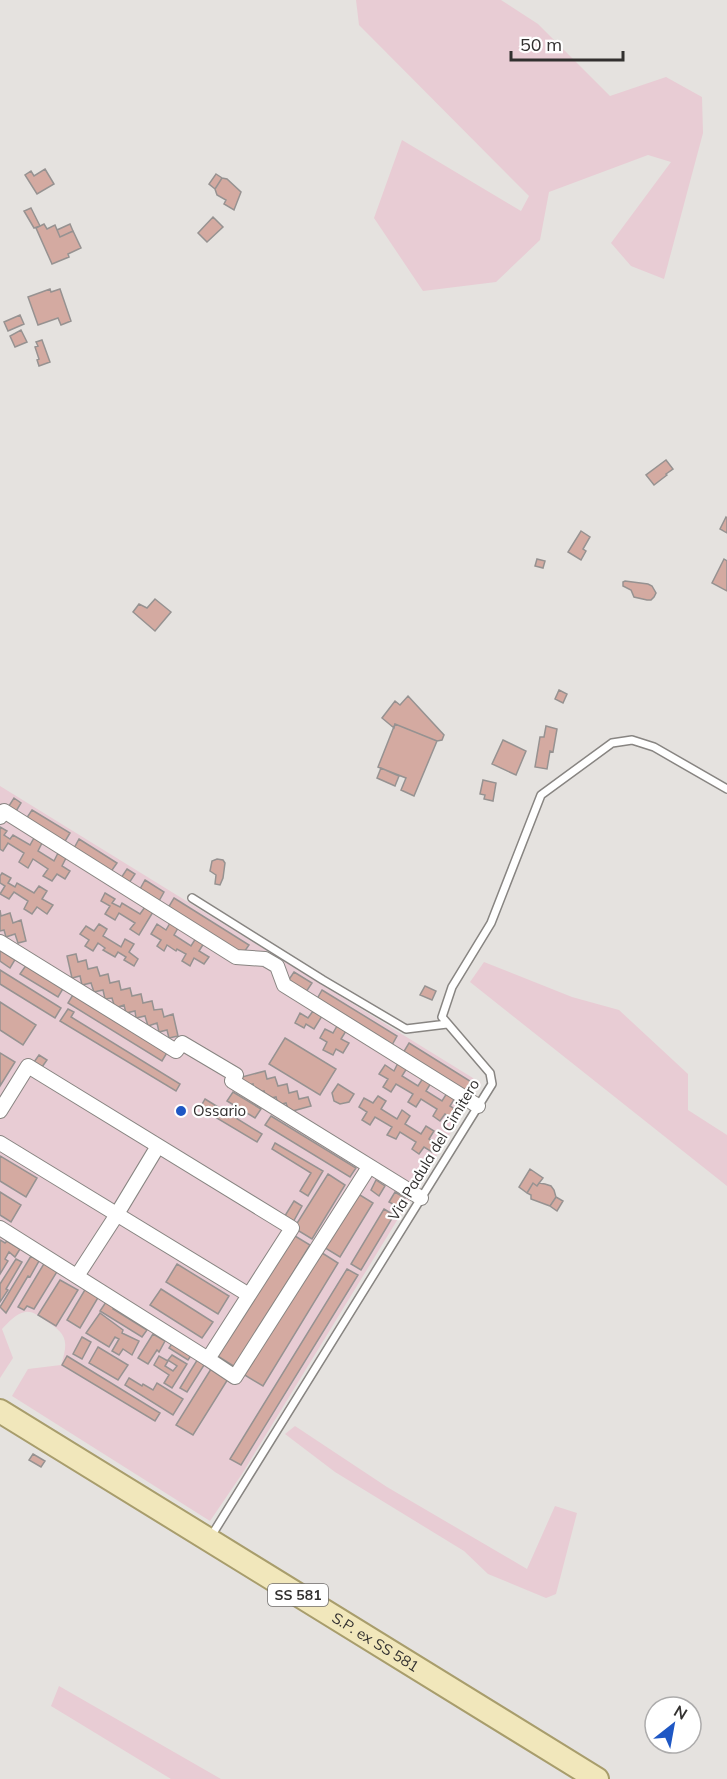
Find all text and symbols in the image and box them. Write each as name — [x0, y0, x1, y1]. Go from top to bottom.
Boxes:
scale bar — [511, 24, 624, 62]
text: 50 m — [520, 33, 562, 56]
street label: Via Padula del Cimitero — [384, 1075, 483, 1224]
place label: Ossario — [193, 1101, 246, 1120]
marker: Ossario — [174, 1104, 188, 1118]
road number: SS 581 — [268, 1584, 328, 1606]
street label: S.P. ex SS 581 — [329, 1608, 423, 1676]
north arrow — [643, 1695, 703, 1755]
text: N — [670, 1700, 691, 1724]

